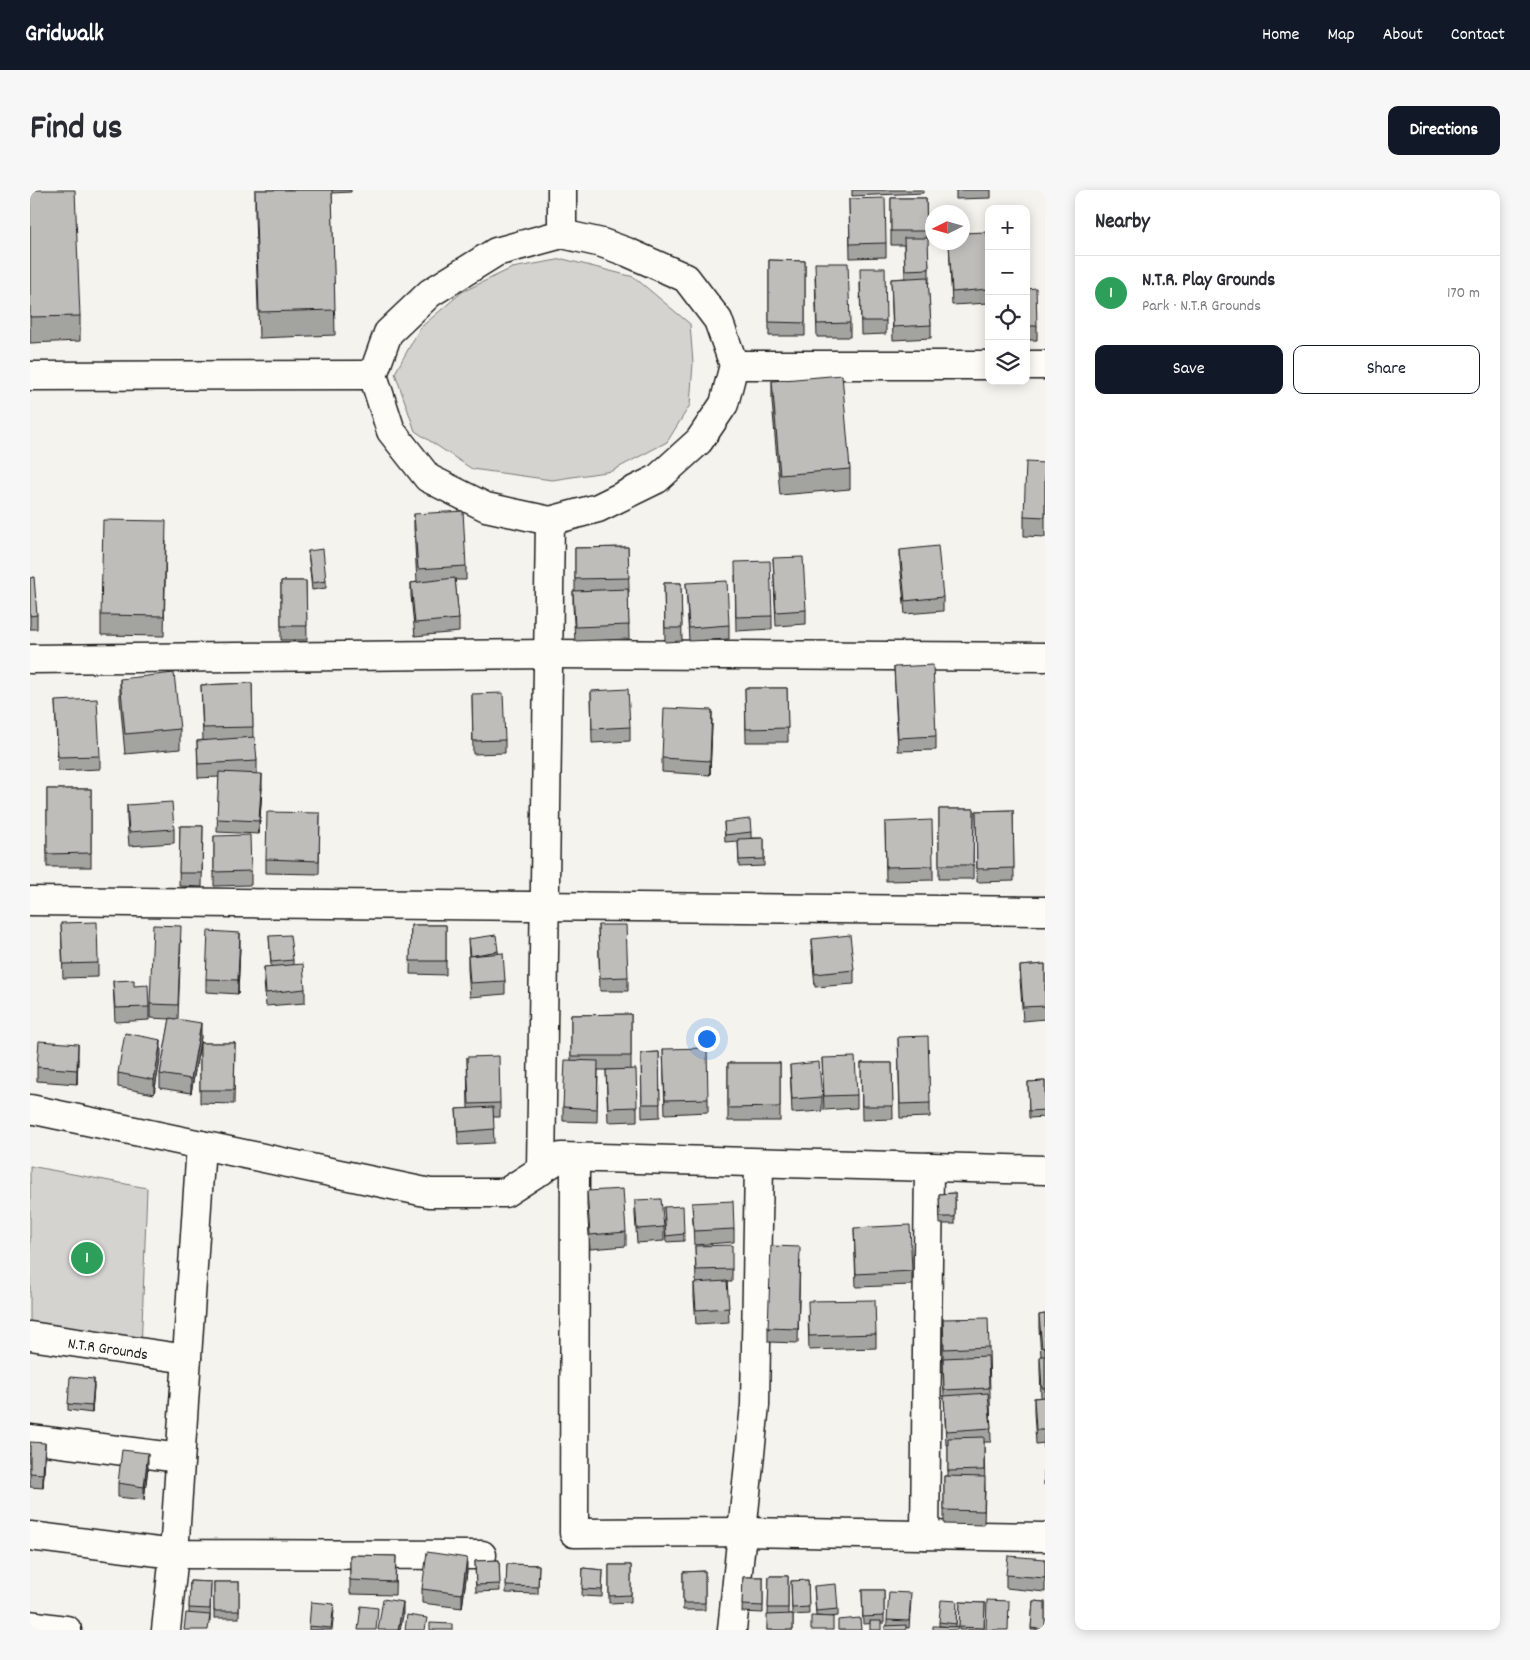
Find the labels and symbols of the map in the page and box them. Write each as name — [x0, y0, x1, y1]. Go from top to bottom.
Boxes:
north arrow — [925, 205, 970, 250]
your location — [694, 1026, 720, 1052]
pin: 1 — [71, 1239, 103, 1277]
street label: N.T.R Grounds — [66, 1333, 150, 1367]

